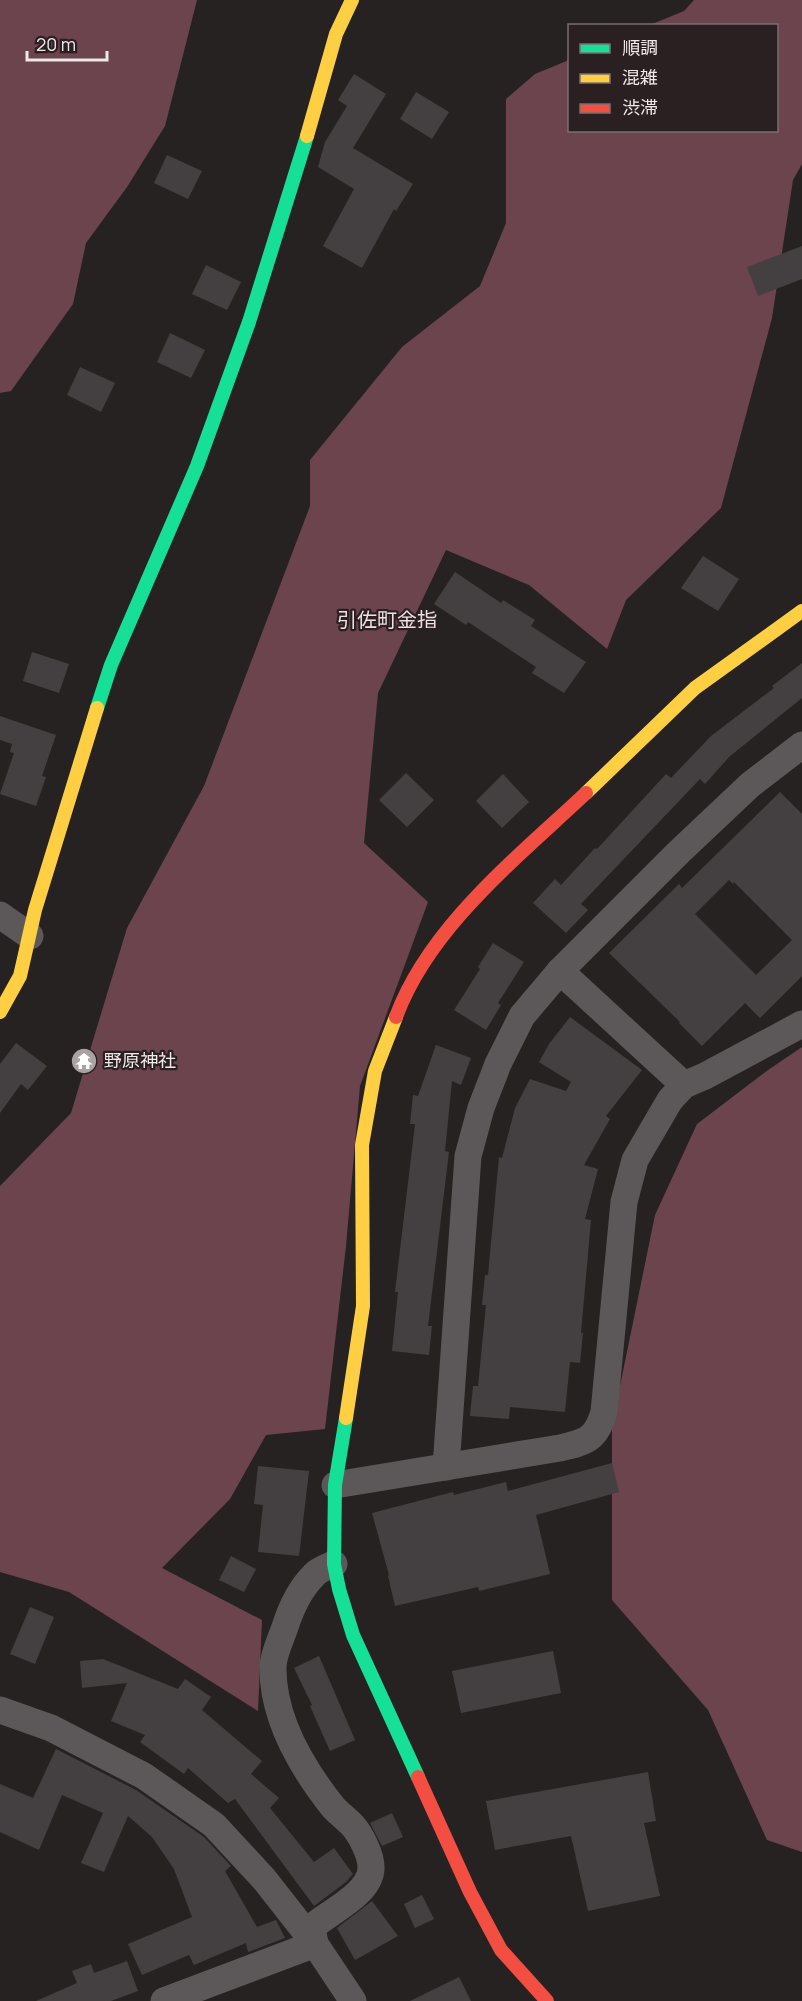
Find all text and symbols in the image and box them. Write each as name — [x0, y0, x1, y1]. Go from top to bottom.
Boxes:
scale bar — [27, 24, 106, 62]
legend — [568, 24, 778, 132]
text: 20 m — [36, 32, 76, 56]
text: 順調 — [622, 35, 658, 59]
text: 混雑 — [622, 65, 658, 89]
text: 渋滞 — [622, 95, 658, 119]
district label: 引佐町金指 — [337, 606, 437, 633]
temple icon: 野原神社 — [69, 1046, 99, 1076]
place label: 野原神社 — [104, 1048, 176, 1072]

